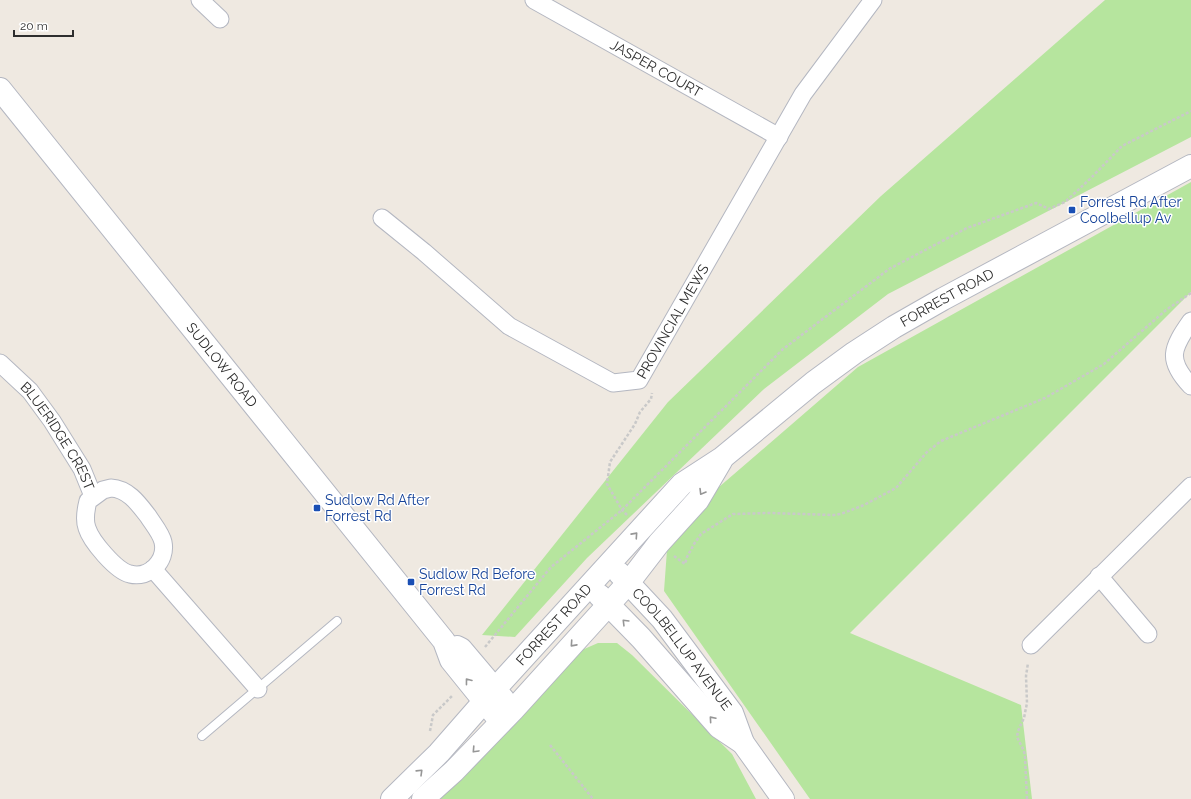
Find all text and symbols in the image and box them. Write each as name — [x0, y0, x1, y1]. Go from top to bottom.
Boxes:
scale bar — [14, 12, 73, 38]
text: 20 m — [20, 19, 48, 33]
street label: JASPER COURT — [608, 36, 705, 101]
place label: Forrest Rd After Coolbellup Av — [1080, 194, 1181, 226]
marker: Forrest Rd After Coolbellup Av — [1067, 205, 1077, 215]
street label: PROVINCIAL MEWS — [633, 261, 712, 382]
street label: FORREST ROAD — [897, 265, 996, 330]
street label: SUDLOW ROAD — [183, 319, 261, 410]
street label: BLUERIDGE CREST — [17, 379, 98, 493]
one-way arrow — [700, 488, 707, 495]
place label: Sudlow Rd After Forrest Rd — [325, 492, 429, 524]
marker: Sudlow Rd After Forrest Rd — [312, 503, 322, 513]
one-way arrow — [630, 532, 637, 539]
place label: Sudlow Rd Before Forrest Rd — [419, 566, 535, 598]
marker: Sudlow Rd Before Forrest Rd — [406, 577, 416, 587]
street label: FORREST ROAD — [513, 581, 595, 669]
street label: COOLBELLUP AVENUE — [629, 585, 735, 713]
one-way arrow — [622, 619, 630, 627]
one-way arrow — [570, 639, 577, 647]
one-way arrow — [465, 678, 472, 685]
one-way arrow — [709, 716, 717, 724]
one-way arrow — [472, 745, 479, 753]
one-way arrow — [415, 769, 423, 777]

